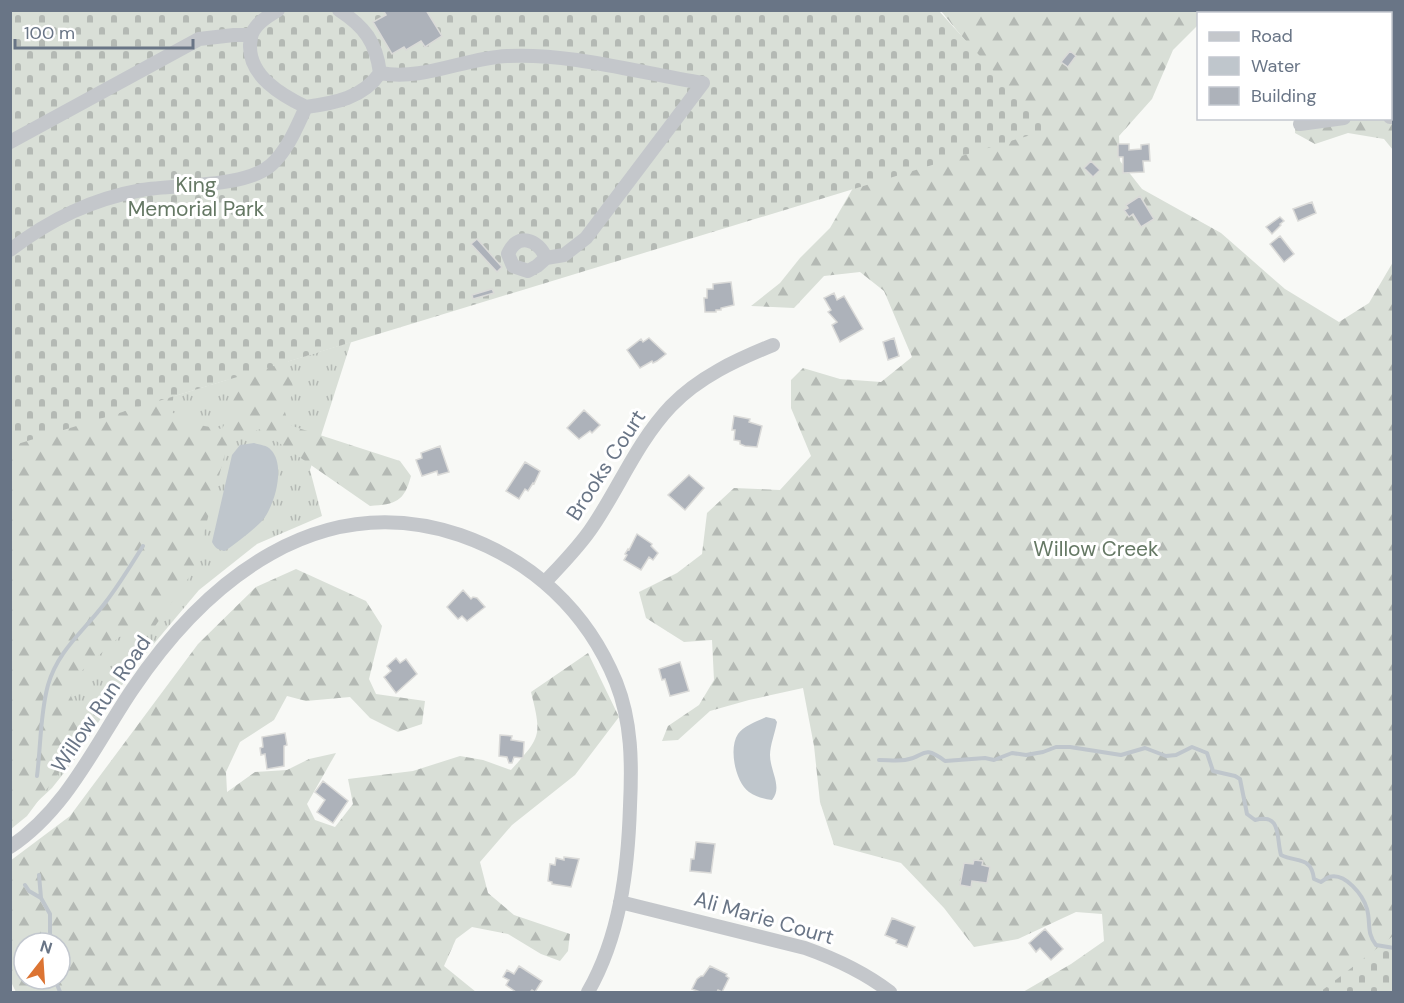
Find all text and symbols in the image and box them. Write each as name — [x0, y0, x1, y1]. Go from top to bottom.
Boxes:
scale bar — [15, 12, 194, 50]
legend — [1197, 12, 1392, 120]
text: 100 m — [24, 21, 75, 45]
text: Road — [1251, 24, 1293, 48]
text: Water — [1251, 54, 1301, 78]
text: Building — [1251, 84, 1316, 108]
park label: King Memorial Park — [128, 171, 265, 223]
street label: Brooks Court — [560, 404, 652, 526]
park label: Willow Creek — [1033, 535, 1159, 563]
street label: Willow Run Road — [45, 630, 157, 778]
street label: Ali Marie Court — [691, 885, 837, 951]
north arrow — [12, 931, 72, 991]
text: N — [38, 935, 55, 959]

